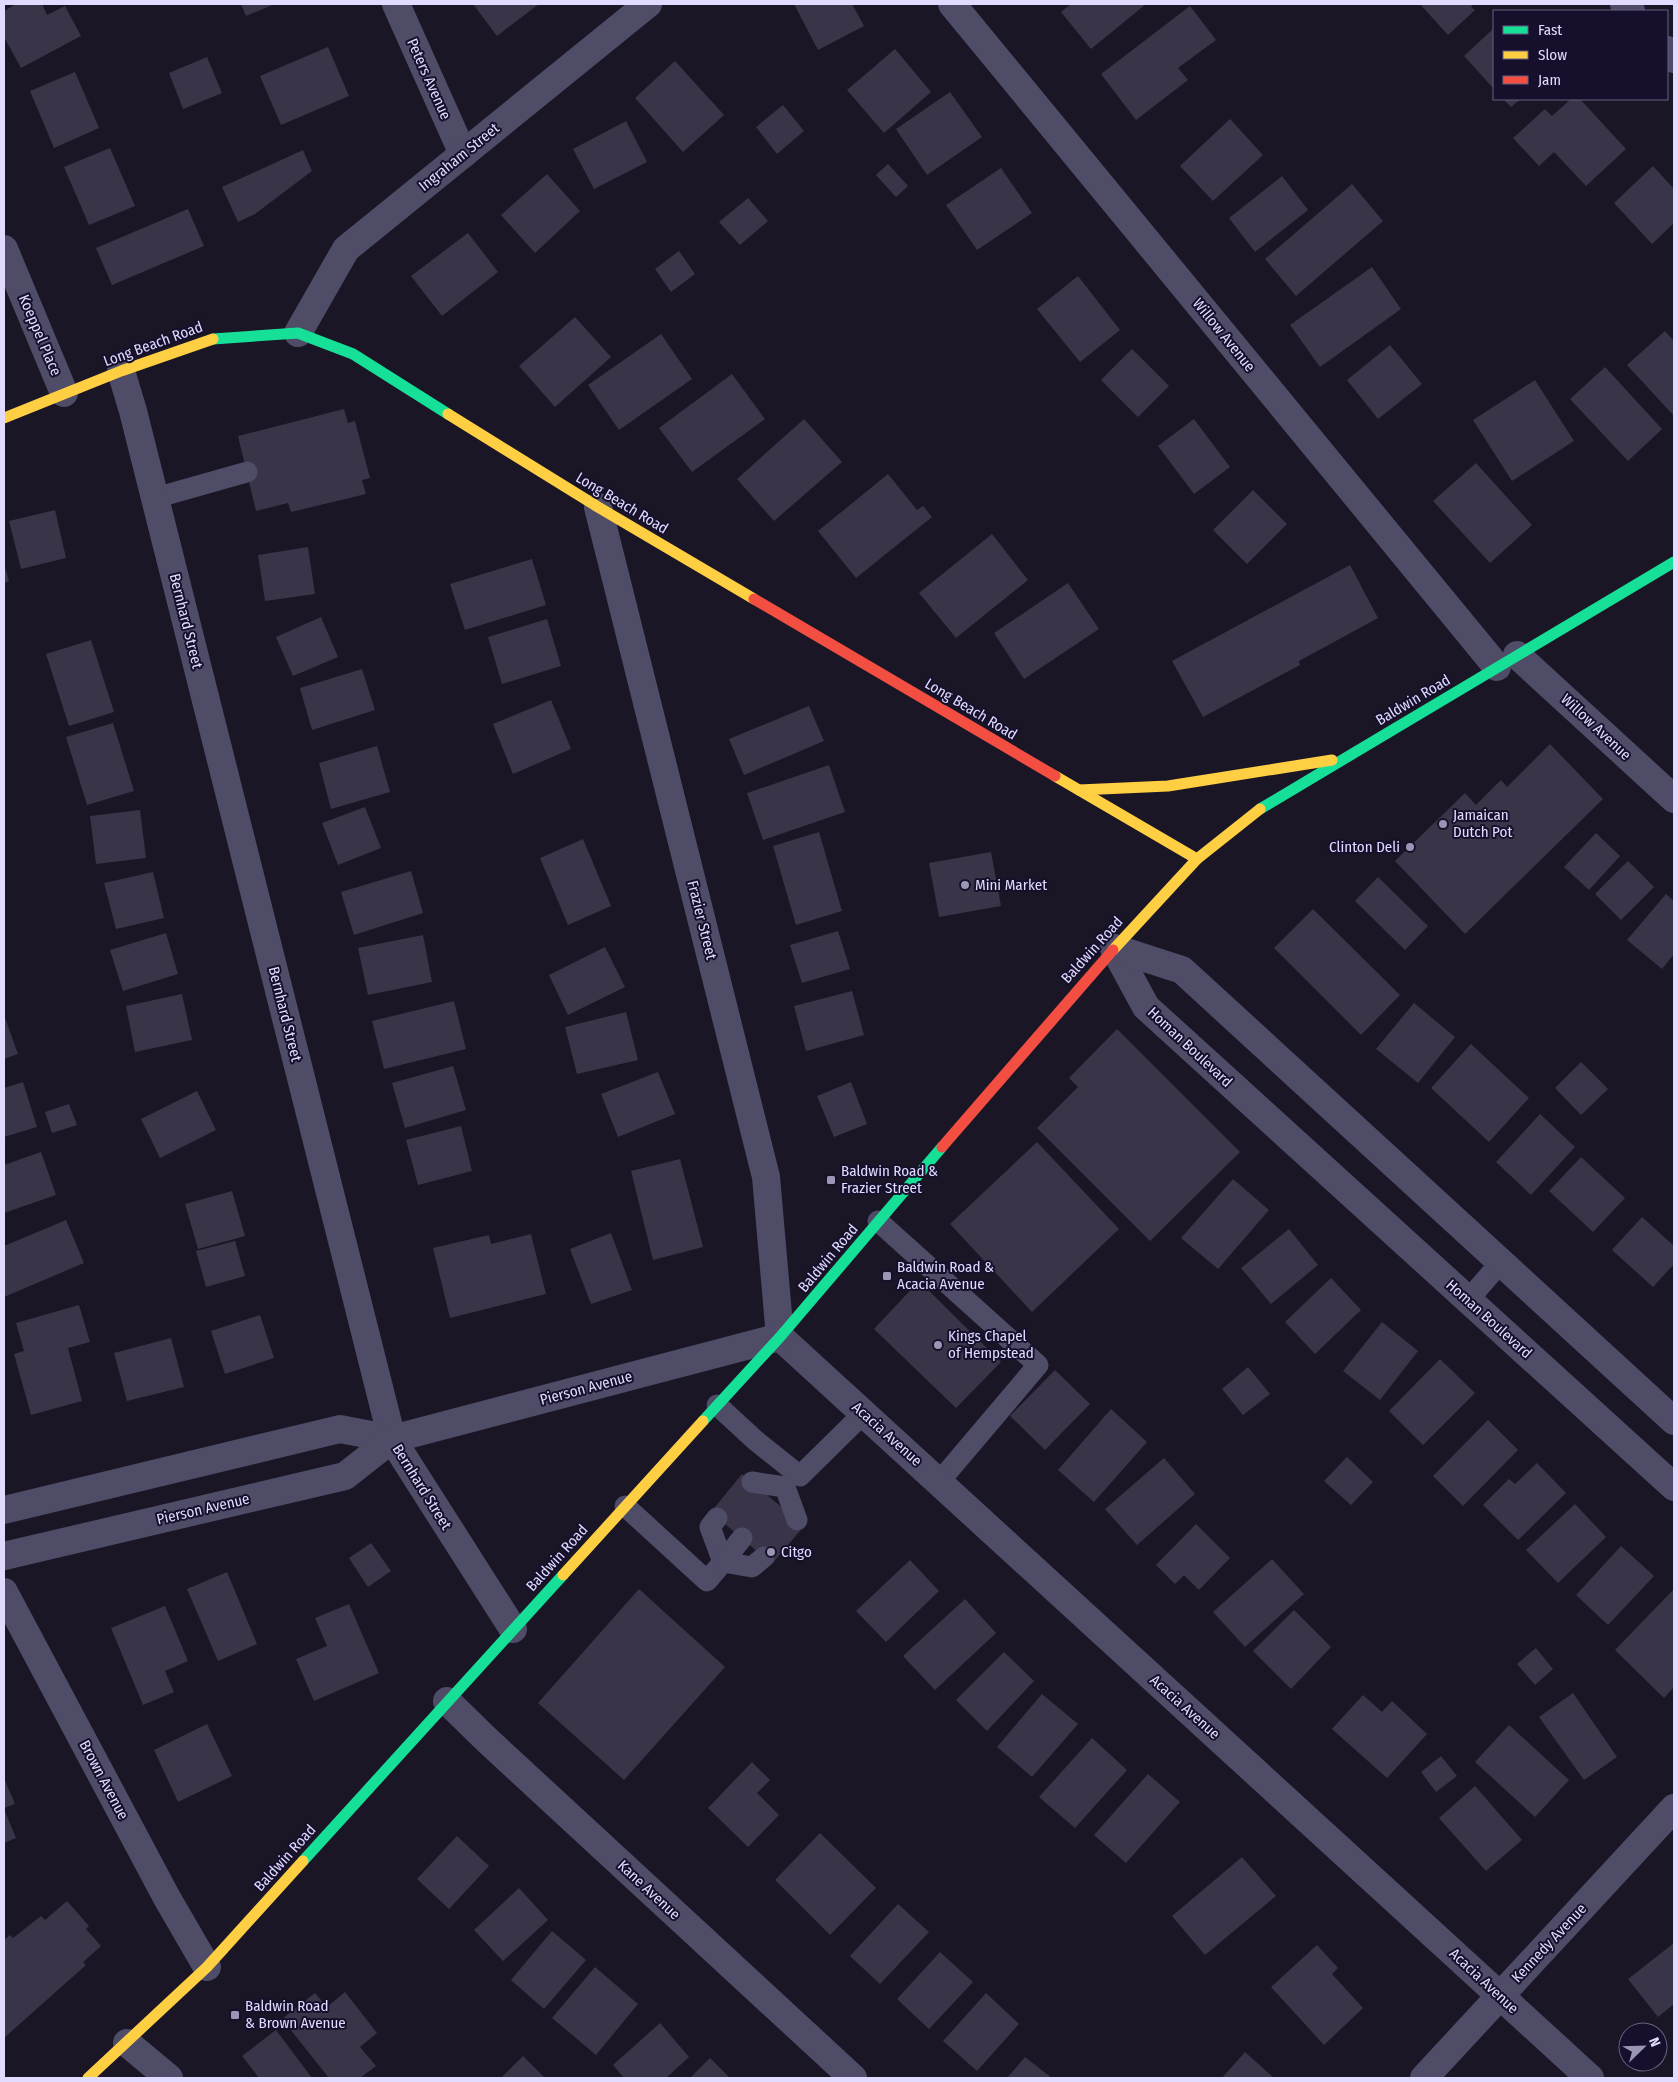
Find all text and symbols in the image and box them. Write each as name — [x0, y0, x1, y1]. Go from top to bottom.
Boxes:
legend — [1493, 10, 1668, 100]
text: Fast — [1538, 21, 1562, 39]
street label: Peters Avenue — [403, 36, 455, 122]
text: Slow — [1538, 46, 1567, 64]
text: Jam — [1538, 71, 1561, 89]
street label: Ingraham Street — [415, 119, 503, 195]
street label: Koeppel Place — [15, 292, 65, 378]
street label: Willow Avenue — [1189, 295, 1259, 375]
street label: Long Beach Road — [101, 318, 205, 370]
street label: Long Beach Road — [573, 468, 671, 538]
street label: Bernhard Street — [166, 572, 207, 670]
street label: Baldwin Road — [1373, 671, 1453, 729]
street label: Long Beach Road — [922, 674, 1020, 744]
street label: Willow Avenue — [1557, 690, 1635, 764]
place label: Jamaican Dutch Pot — [1453, 806, 1512, 841]
marker: Jamaican Dutch Pot — [1437, 818, 1449, 830]
place label: Clinton Deli — [1329, 838, 1400, 856]
marker: Clinton Deli — [1404, 841, 1416, 853]
place label: Mini Market — [975, 876, 1047, 894]
street label: Frazier Street — [683, 879, 721, 962]
marker: Mini Market — [959, 879, 971, 891]
street label: Baldwin Road — [1057, 913, 1127, 987]
street label: Bernhard Street — [265, 965, 306, 1063]
street label: Homan Boulevard — [1144, 1003, 1236, 1091]
place label: Baldwin Road & Frazier Street — [841, 1162, 938, 1197]
marker: Baldwin Road & Frazier Street — [825, 1174, 837, 1186]
street label: Baldwin Road — [794, 1220, 862, 1296]
place label: Baldwin Road & Acacia Avenue — [897, 1258, 994, 1293]
marker: Baldwin Road & Acacia Avenue — [881, 1270, 893, 1282]
street label: Homan Boulevard — [1442, 1276, 1536, 1362]
place label: Kings Chapel of Hempstead — [948, 1327, 1034, 1362]
marker: Kings Chapel of Hempstead — [932, 1339, 944, 1351]
street label: Pierson Avenue — [538, 1367, 634, 1409]
street label: Acacia Avenue — [848, 1398, 926, 1470]
street label: Bernhard Street — [389, 1441, 455, 1533]
street label: Pierson Avenue — [155, 1490, 251, 1528]
street label: Baldwin Road — [522, 1521, 592, 1595]
place label: Citgo — [781, 1543, 812, 1561]
marker: Citgo — [765, 1546, 777, 1558]
street label: Acacia Avenue — [1146, 1671, 1224, 1743]
street label: Brown Avenue — [76, 1737, 132, 1823]
street label: Baldwin Road — [250, 1821, 320, 1895]
street label: Kane Avenue — [614, 1856, 684, 1924]
street label: Kennedy Avenue — [1508, 1900, 1590, 1986]
street label: Acacia Avenue — [1446, 1945, 1522, 2017]
place label: Baldwin Road & Brown Avenue — [245, 1997, 346, 2032]
marker: Baldwin Road & Brown Avenue — [229, 2009, 241, 2021]
north arrow — [1618, 2022, 1668, 2072]
text: N — [1645, 2035, 1664, 2049]

